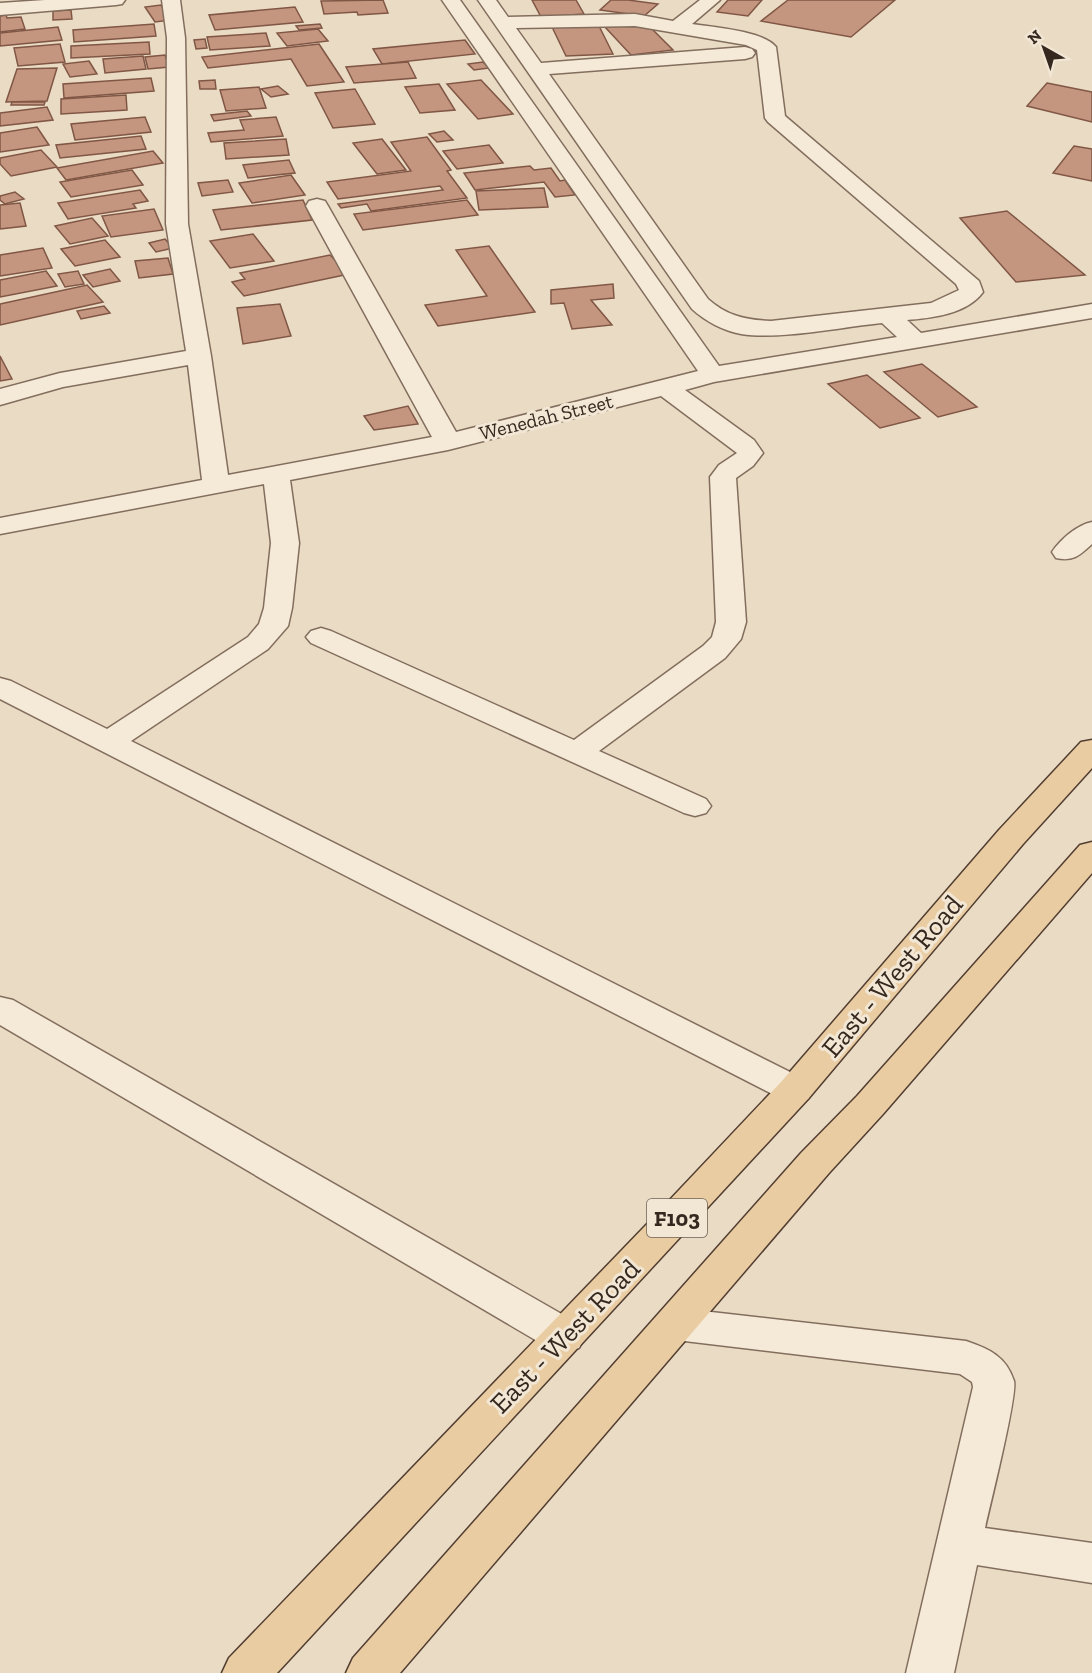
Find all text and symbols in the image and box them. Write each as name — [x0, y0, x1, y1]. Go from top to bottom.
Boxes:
north arrow — [1014, 18, 1074, 78]
text: N — [1024, 26, 1045, 48]
street label: Wenedah Street — [477, 389, 616, 445]
street label: East - West Road — [815, 888, 969, 1064]
road number: F103 — [647, 1199, 707, 1237]
street label: East - West Road — [483, 1252, 647, 1420]

